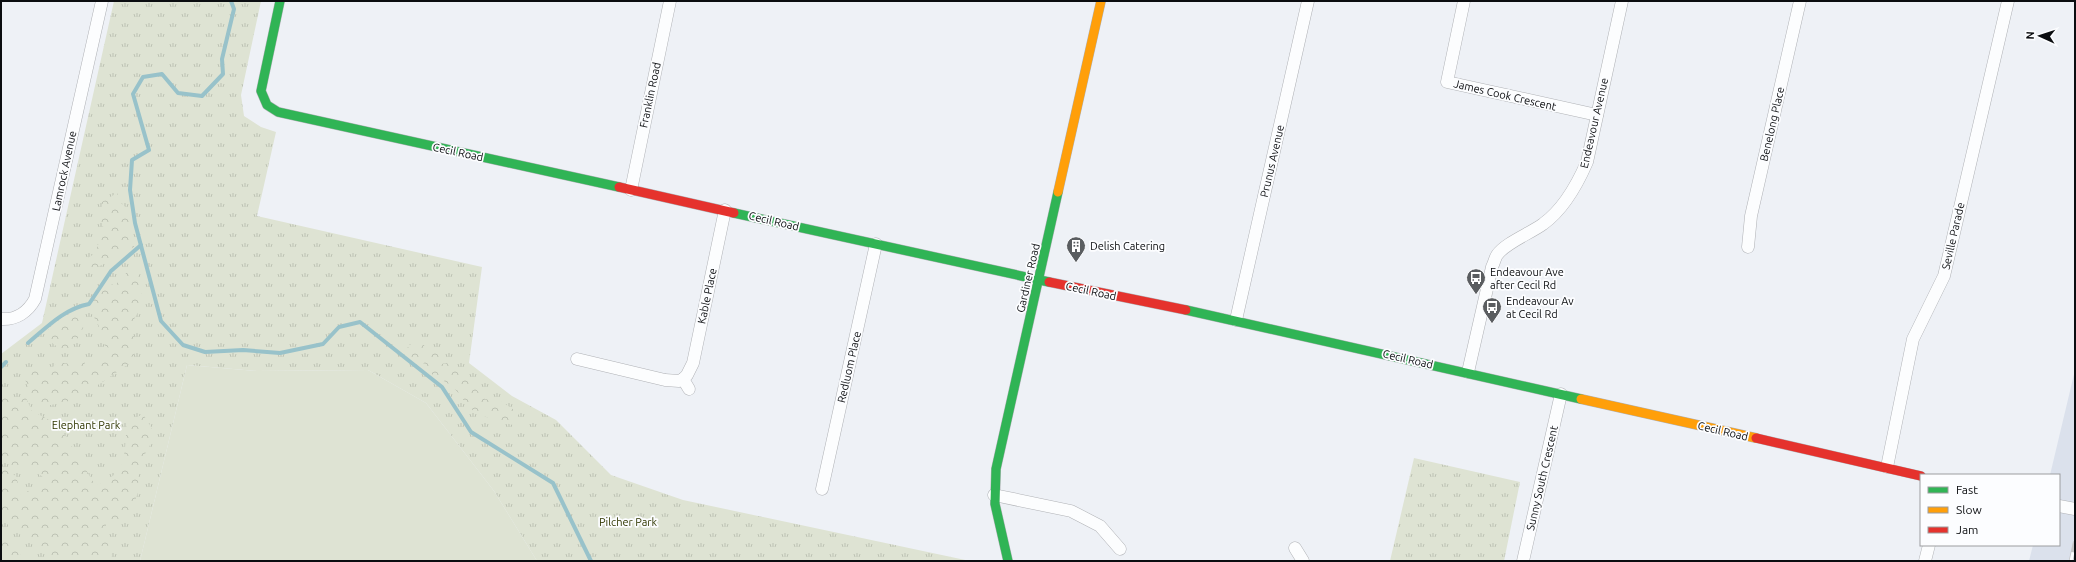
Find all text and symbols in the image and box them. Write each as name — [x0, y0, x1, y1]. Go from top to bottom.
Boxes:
north arrow — [2020, 16, 2060, 56]
text: N — [2024, 31, 2036, 40]
street label: Franklin Road — [637, 61, 663, 129]
street label: James Cook Crescent — [1452, 77, 1558, 113]
street label: Endeavour Avenue — [1578, 77, 1610, 169]
street label: Benelong Place — [1758, 86, 1786, 162]
street label: Prunus Avenue — [1258, 124, 1286, 198]
street label: Lamrock Avenue — [50, 130, 78, 212]
street label: Cecil Road — [432, 141, 484, 163]
street label: Seville Parade — [1939, 201, 1967, 271]
street label: Cecil Road — [748, 209, 800, 233]
building icon: Delish Catering — [1065, 235, 1087, 263]
place label: Delish Catering — [1090, 240, 1165, 252]
street label: Gardiner Road — [1014, 242, 1042, 314]
place label: Endeavour Ave after Cecil Rd — [1490, 266, 1564, 291]
street label: Kable Place — [695, 267, 719, 325]
bus stop icon: Endeavour Ave after Cecil Rd — [1465, 267, 1487, 295]
street label: Cecil Road — [1065, 280, 1117, 302]
place label: Endeavour Av at Cecil Rd — [1506, 295, 1574, 320]
bus stop icon: Endeavour Av at Cecil Rd — [1481, 296, 1503, 324]
street label: Redluom Place — [835, 330, 863, 404]
street label: Cecil Road — [1382, 347, 1434, 371]
park label: Elephant Park — [52, 419, 121, 431]
street label: Cecil Road — [1697, 419, 1749, 443]
street label: Sunny South Crescent — [1524, 424, 1560, 532]
legend — [1920, 474, 2060, 546]
text: Fast — [1956, 483, 1978, 496]
text: Slow — [1956, 503, 1982, 516]
park label: Pilcher Park — [599, 516, 658, 528]
text: Jam — [1956, 523, 1978, 536]

